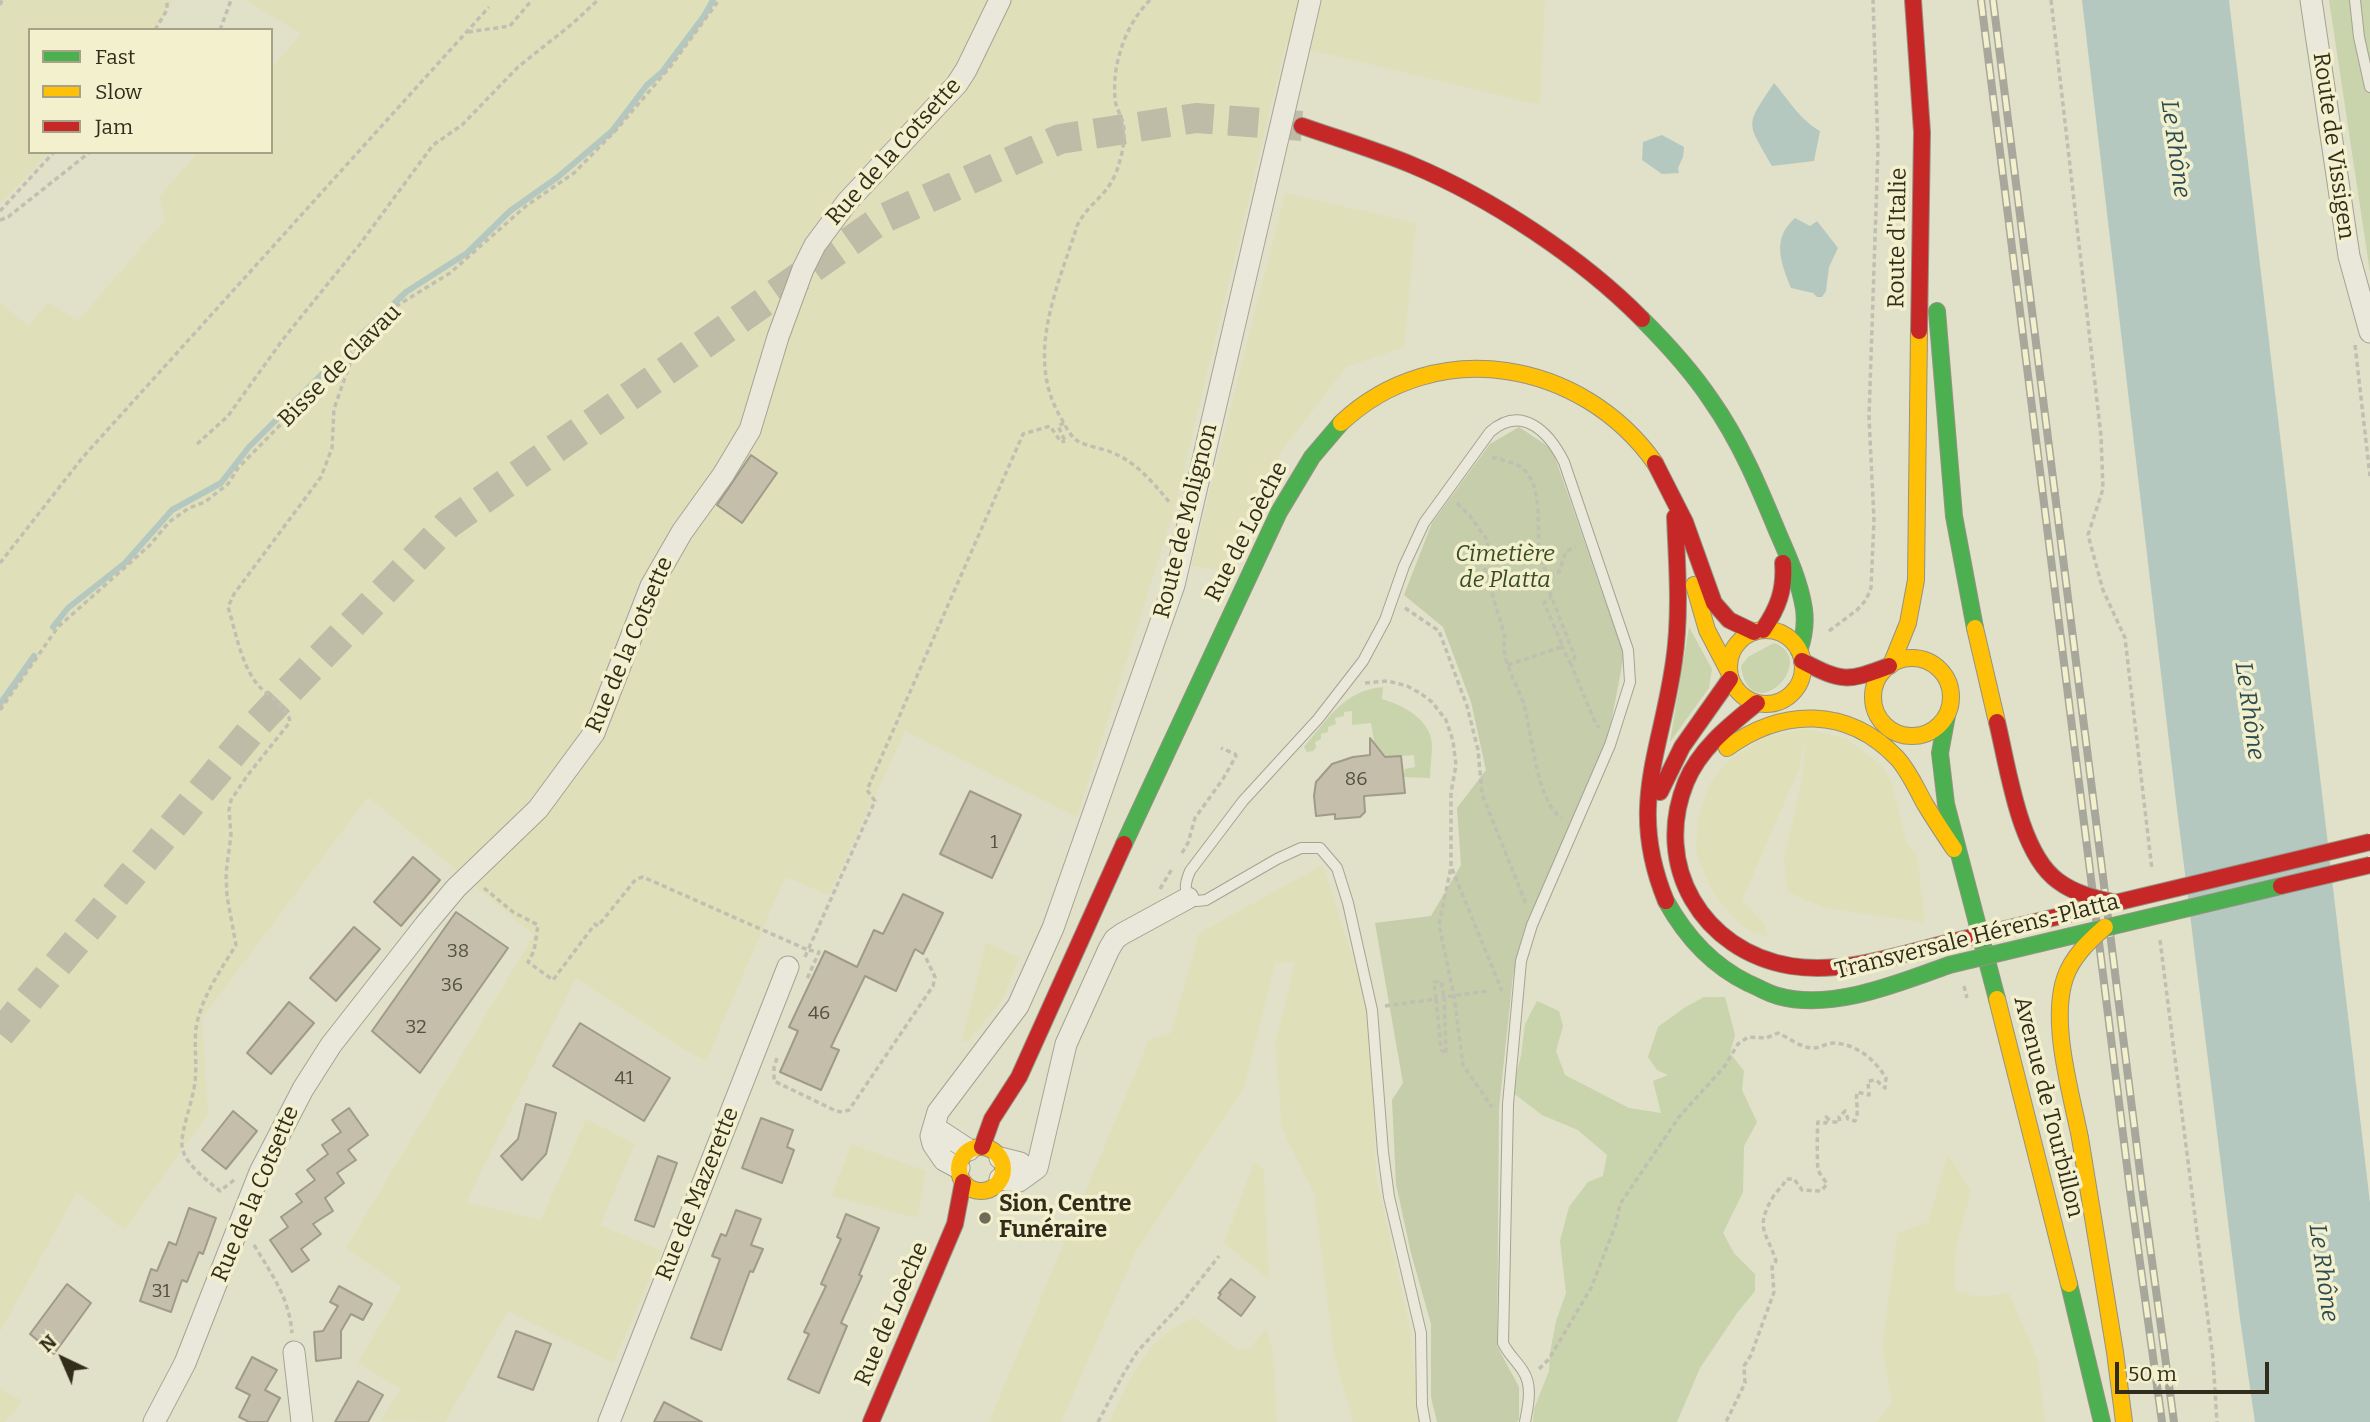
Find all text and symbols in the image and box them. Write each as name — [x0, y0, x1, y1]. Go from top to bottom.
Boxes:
legend — [28, 28, 273, 154]
text: Fast — [95, 44, 135, 70]
street label: Route de Vissigen — [2306, 51, 2360, 241]
street label: Rue de la Cotsette — [821, 73, 967, 231]
text: Slow — [95, 79, 142, 105]
water label: Le Rhône — [2154, 98, 2196, 200]
text: Jam — [95, 114, 133, 140]
street label: Route d'Italie — [1883, 167, 1913, 309]
street label: Bisse de Clavau — [273, 299, 407, 433]
street label: Route de Molignon — [1148, 421, 1224, 621]
street label: Rue de Loèche — [1200, 457, 1294, 607]
park label: Cimetière de Platta — [1455, 541, 1555, 595]
street label: Rue de la Cotsette — [580, 553, 680, 737]
water label: Le Rhône — [2228, 660, 2270, 762]
house number: 86 — [1345, 769, 1367, 791]
house number: 1 — [990, 832, 998, 854]
street label: Transversale Hérens-Platta — [1832, 888, 2122, 986]
house number: 38 — [447, 941, 469, 963]
house number: 36 — [441, 975, 463, 997]
street label: Avenue de Tourbillon — [2007, 994, 2089, 1220]
house number: 46 — [808, 1003, 830, 1025]
house number: 32 — [405, 1017, 427, 1039]
house number: 41 — [615, 1068, 633, 1090]
street label: Rue de la Cotsette — [206, 1102, 306, 1286]
street label: Rue de Mazerette — [651, 1103, 745, 1285]
place label: Sion, Centre Funéraire — [999, 1191, 1131, 1245]
marker: Sion, Centre Funéraire — [977, 1210, 993, 1226]
water label: Le Rhône — [2302, 1222, 2344, 1324]
street label: Rue de Loèche — [849, 1238, 935, 1390]
house number: 31 — [152, 1281, 170, 1303]
north arrow — [28, 1324, 98, 1394]
text: N — [35, 1330, 61, 1357]
scale bar — [2118, 1348, 2272, 1392]
text: 50 m — [2128, 1361, 2177, 1387]

